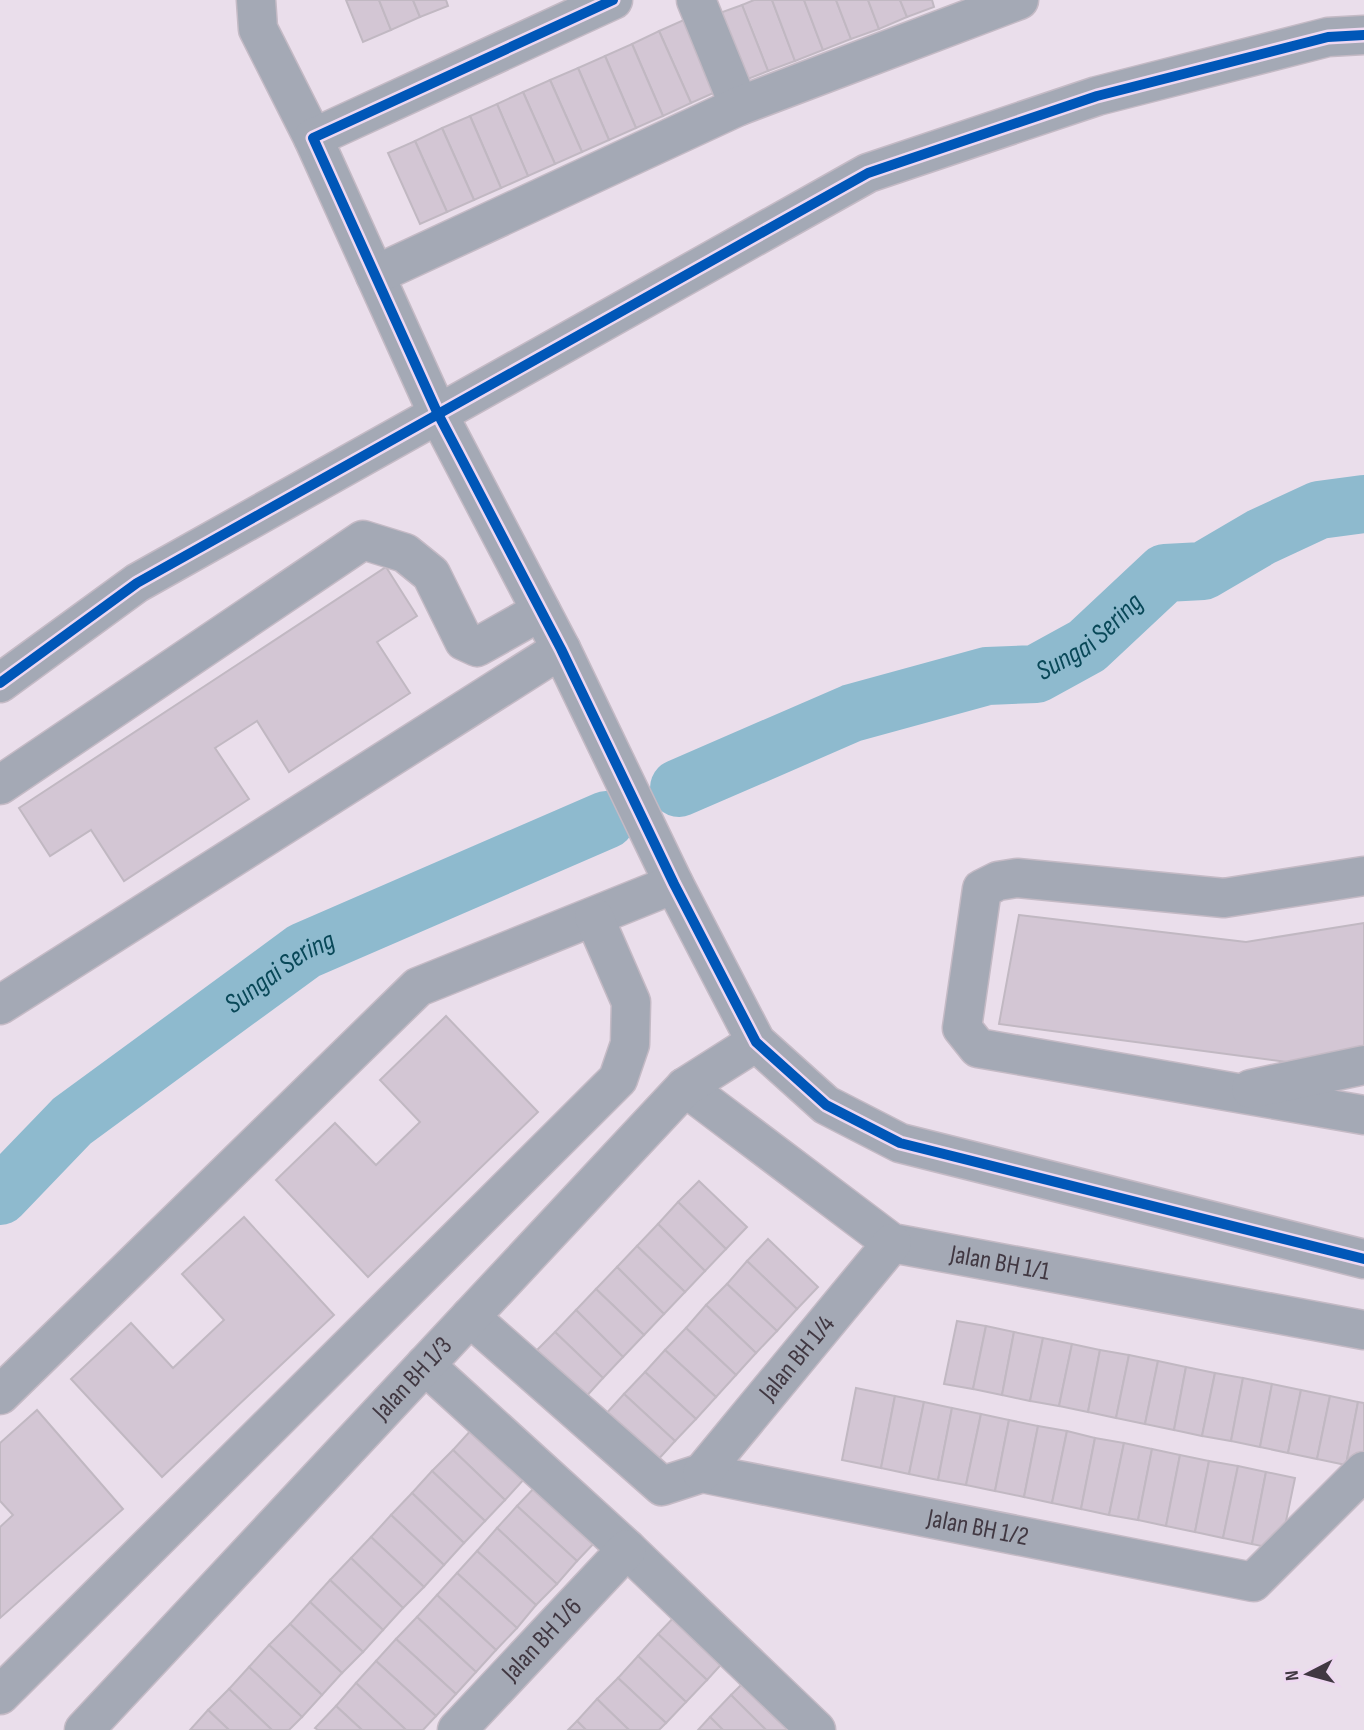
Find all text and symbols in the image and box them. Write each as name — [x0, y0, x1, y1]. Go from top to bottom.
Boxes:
water label: Sungai Sering — [1030, 586, 1150, 687]
water label: Sungai Sering — [218, 923, 340, 1020]
street label: Jalan BH 1/1 — [947, 1238, 1052, 1287]
street label: Jalan BH 1/4 — [752, 1309, 841, 1408]
street label: Jalan BH 1/3 — [365, 1331, 459, 1427]
street label: Jalan BH 1/2 — [924, 1502, 1031, 1553]
street label: Jalan BH 1/6 — [495, 1591, 588, 1688]
north arrow — [1273, 1639, 1343, 1709]
text: N — [1281, 1669, 1305, 1682]

